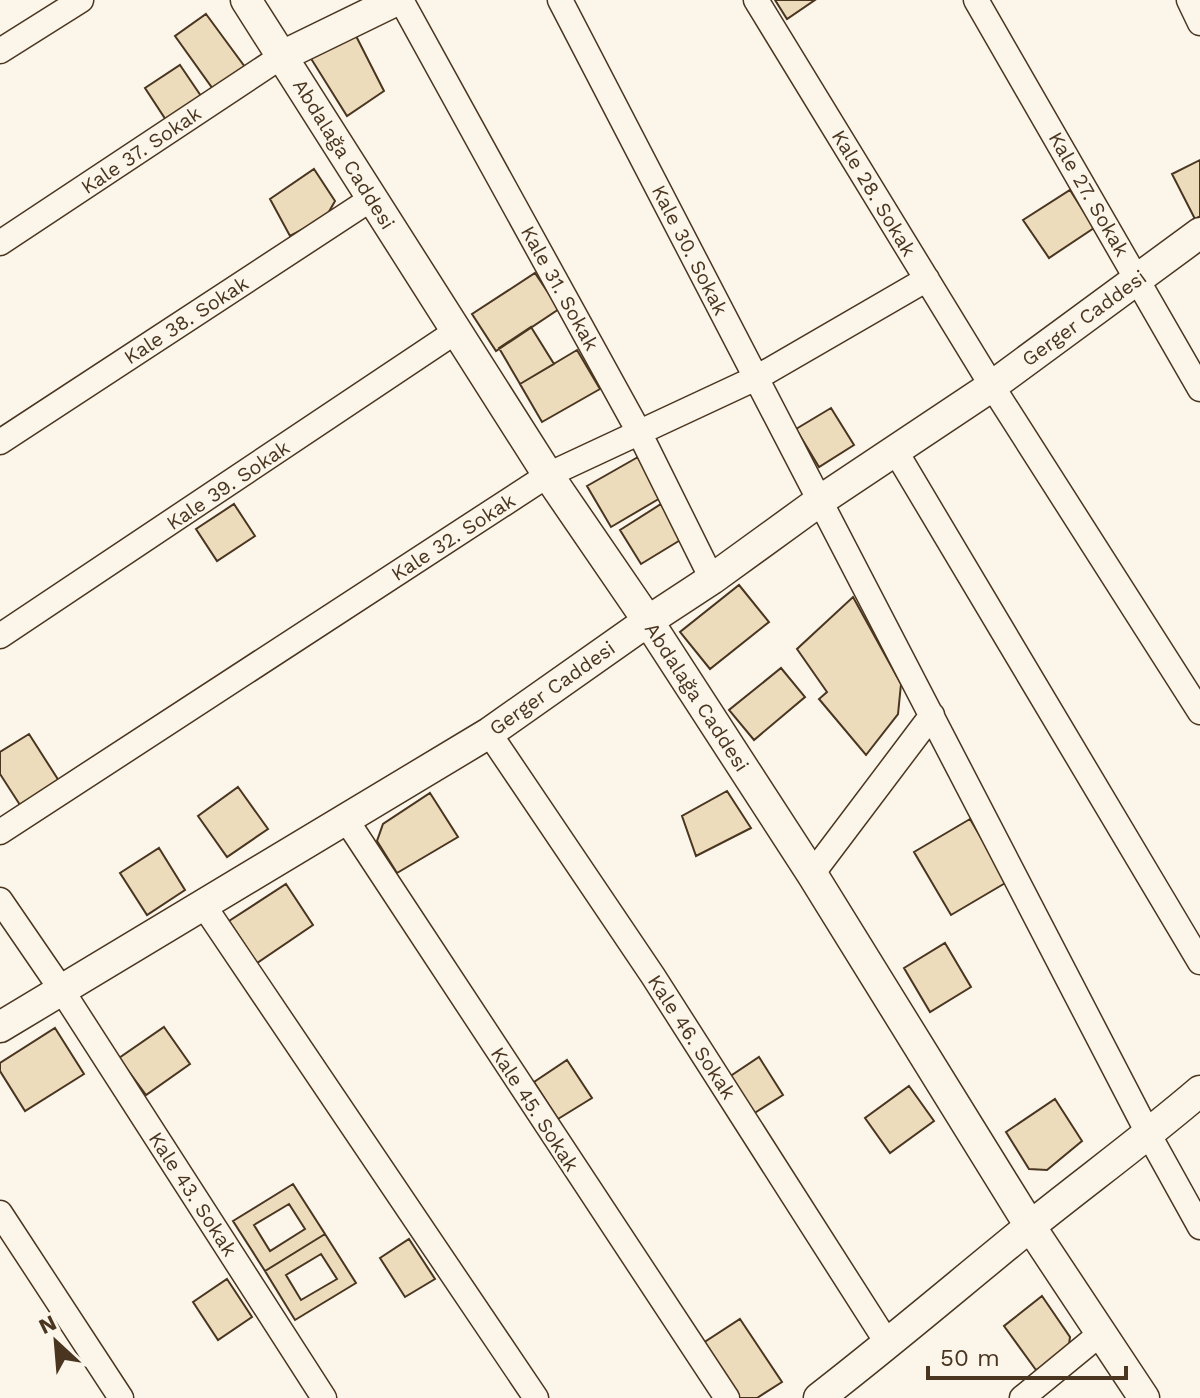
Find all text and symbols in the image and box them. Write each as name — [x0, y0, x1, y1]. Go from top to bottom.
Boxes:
street label: Abdalağa Caddesi — [288, 74, 400, 234]
street label: Kale 37. Sokak — [76, 101, 206, 199]
street label: Kale 28. Sokak — [827, 125, 921, 261]
street label: Kale 27. Sokak — [1044, 127, 1134, 261]
street label: Kale 30. Sokak — [647, 181, 733, 319]
street label: Kale 31. Sokak — [516, 221, 604, 355]
street label: Gerger Caddesi — [1017, 265, 1151, 371]
street label: Kale 38. Sokak — [119, 271, 253, 369]
street label: Kale 39. Sokak — [162, 435, 294, 535]
street label: Kale 32. Sokak — [387, 488, 519, 586]
street label: Abdalağa Caddesi — [640, 618, 754, 776]
street label: Gerger Caddesi — [485, 636, 619, 740]
street label: Kale 46. Sokak — [643, 970, 741, 1104]
street label: Kale 45. Sokak — [486, 1042, 584, 1176]
street label: Kale 43. Sokak — [144, 1127, 242, 1261]
north arrow — [16, 1302, 96, 1382]
text: N — [35, 1310, 60, 1339]
scale bar — [928, 1330, 1126, 1380]
text: 50 m — [940, 1344, 1000, 1372]

